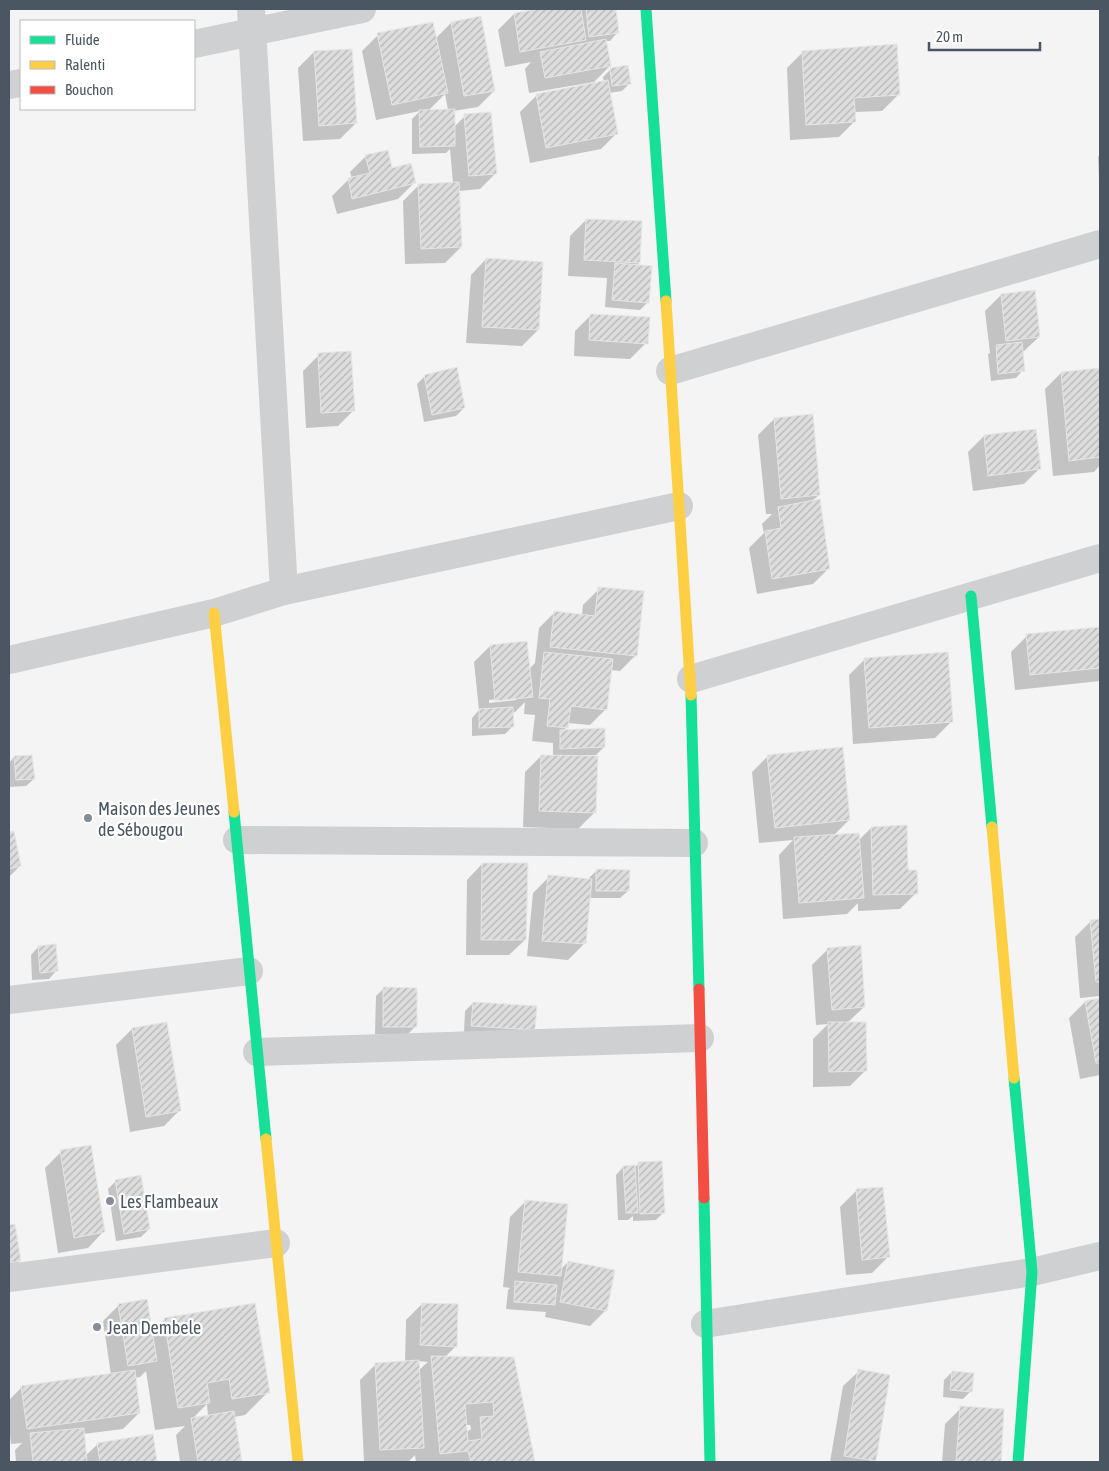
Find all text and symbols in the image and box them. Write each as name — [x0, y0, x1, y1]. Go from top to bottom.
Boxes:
legend — [20, 20, 195, 110]
scale bar — [929, 20, 1040, 52]
text: 20 m — [936, 28, 963, 45]
text: Fluide — [65, 31, 100, 48]
text: Ralenti — [65, 56, 105, 73]
text: Bouchon — [65, 81, 114, 98]
place label: Maison des Jeunes de Sébougou — [98, 798, 220, 840]
marker: Maison des Jeunes de Sébougou — [82, 812, 94, 824]
place label: Les Flambeaux — [120, 1191, 218, 1212]
marker: Les Flambeaux — [104, 1195, 116, 1207]
place label: Jean Dembele — [107, 1317, 201, 1338]
marker: Jean Dembele — [91, 1321, 103, 1333]

